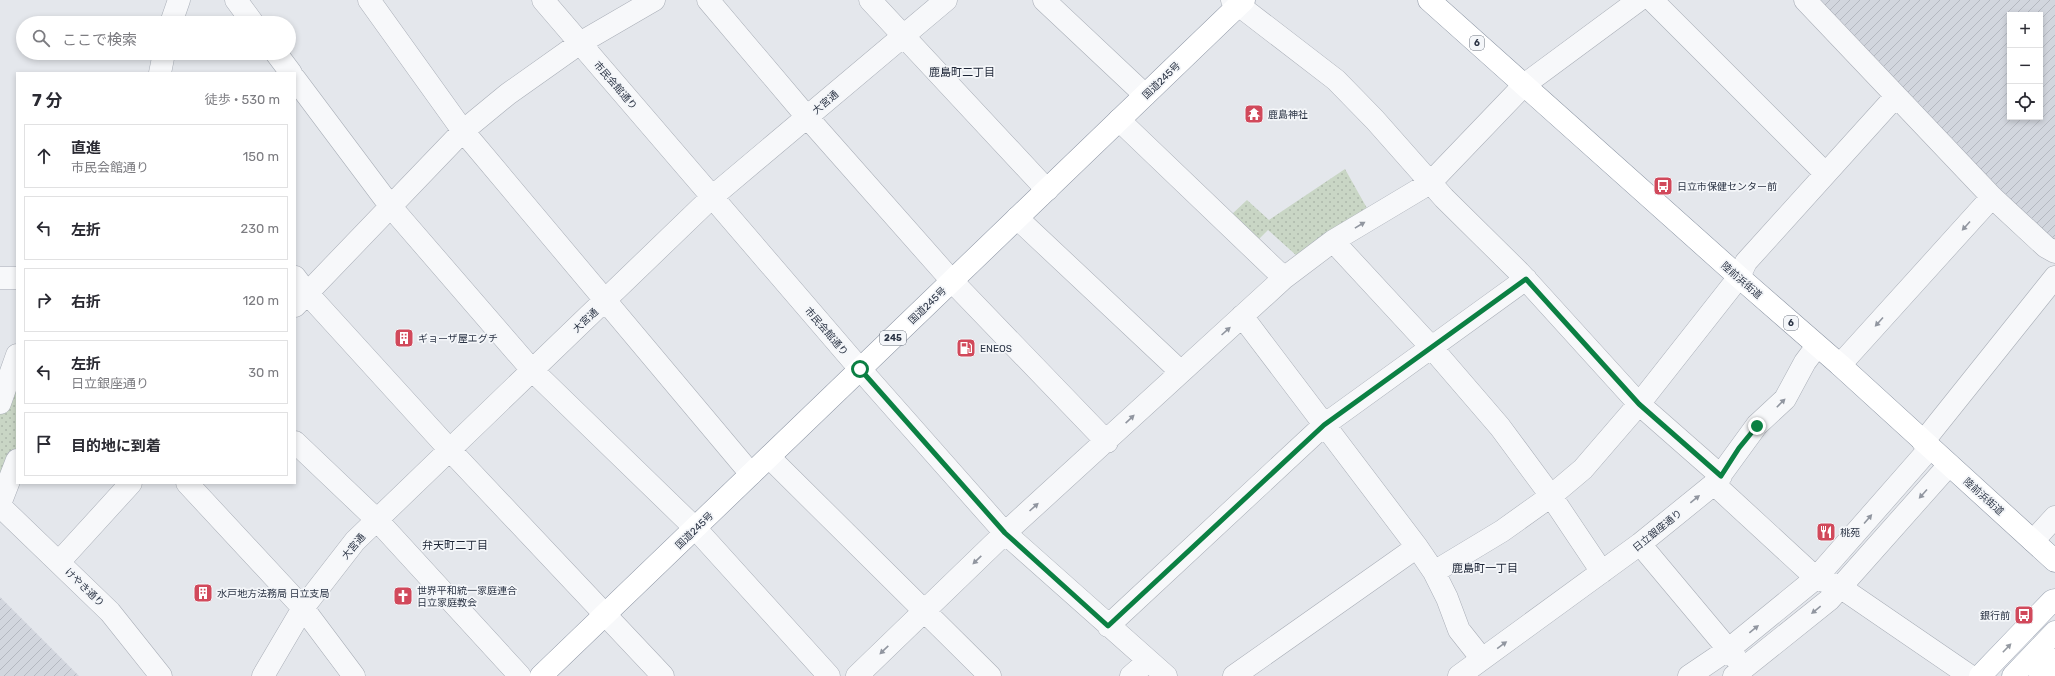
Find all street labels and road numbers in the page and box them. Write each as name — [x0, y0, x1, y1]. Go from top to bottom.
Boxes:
road number: 6 — [1470, 36, 1484, 50]
street label: 市民会館通り — [591, 59, 639, 112]
street label: 国道245号 — [1140, 60, 1183, 102]
street label: 大宮通 — [810, 89, 841, 117]
street label: 陸前浜街道 — [1719, 260, 1764, 302]
street label: 国道245号 — [906, 285, 949, 327]
street label: 市民会館通り — [802, 305, 850, 358]
street label: 大宮通 — [571, 306, 601, 335]
road number: 6 — [1784, 316, 1798, 330]
road number: 245 — [880, 331, 906, 345]
street label: 陸前浜街道 — [1961, 476, 2006, 518]
street label: 日立銀座通り — [1631, 507, 1685, 554]
street label: 国道245号 — [673, 510, 716, 552]
street label: 大宮通 — [339, 531, 368, 562]
street label: けやき通り — [62, 566, 106, 609]

